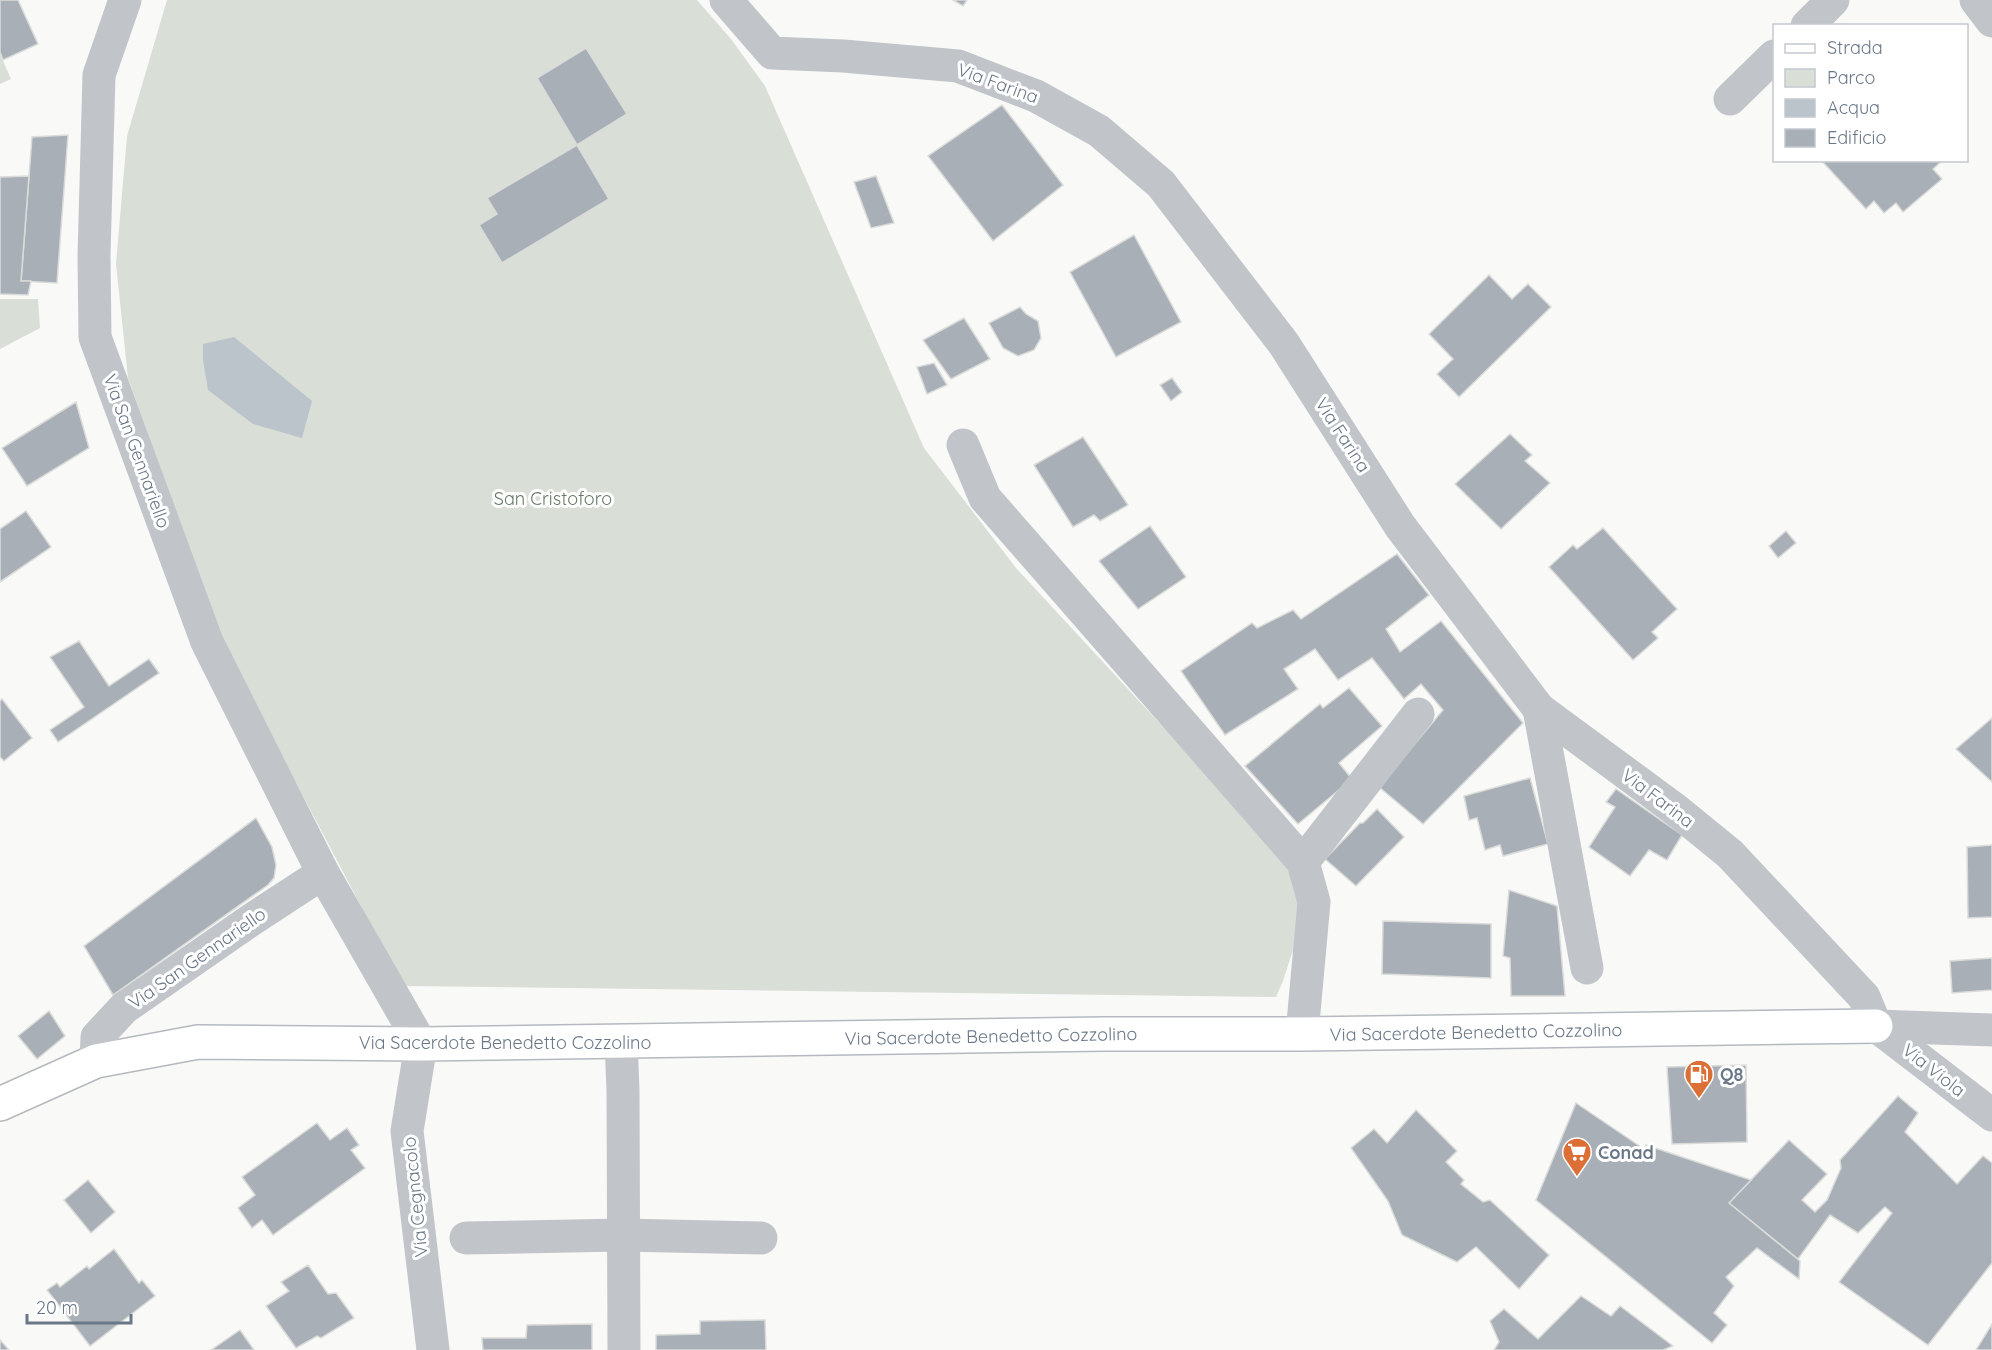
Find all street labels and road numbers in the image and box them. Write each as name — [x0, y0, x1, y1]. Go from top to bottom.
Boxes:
street label: Via Farina — [954, 58, 1042, 108]
street label: Via San Gennariello — [98, 371, 176, 531]
street label: Via Farina — [1310, 393, 1376, 477]
street label: Via Farina — [1617, 763, 1699, 833]
street label: Via San Gennariello — [124, 902, 270, 1014]
street label: Via Sacerdote Benedetto Cozzolino — [1329, 1018, 1623, 1046]
street label: Via Sacerdote Benedetto Cozzolino — [844, 1022, 1138, 1050]
street label: Via Sacerdote Benedetto Cozzolino — [359, 1031, 651, 1054]
street label: Via Viola — [1898, 1038, 1970, 1102]
street label: Via Cegnacolo — [397, 1136, 433, 1258]

